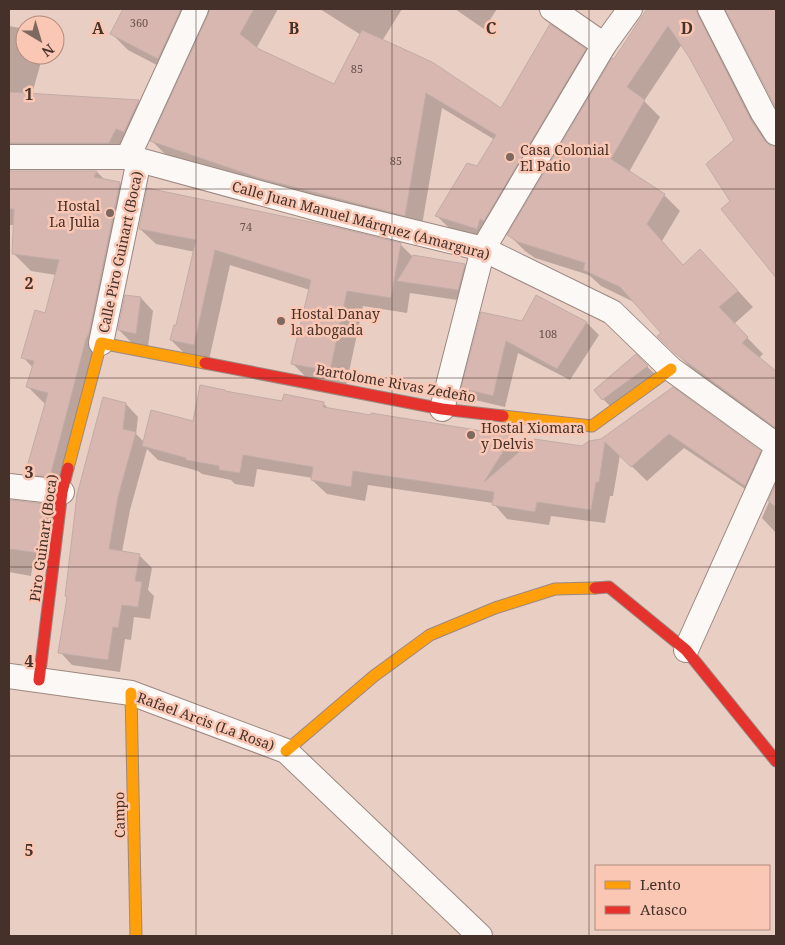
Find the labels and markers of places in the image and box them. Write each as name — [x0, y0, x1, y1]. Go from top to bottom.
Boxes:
place label: Casa Colonial El Patio — [520, 140, 610, 175]
marker: Casa Colonial El Patio — [504, 151, 516, 163]
place label: Hostal La Julia — [49, 196, 101, 231]
marker: Hostal La Julia — [104, 207, 116, 219]
place label: Hostal Danay la abogada — [291, 304, 380, 339]
marker: Hostal Danay la abogada — [275, 315, 287, 327]
place label: Hostal Xiomara y Delvis — [481, 418, 585, 453]
marker: Hostal Xiomara y Delvis — [465, 429, 477, 441]

